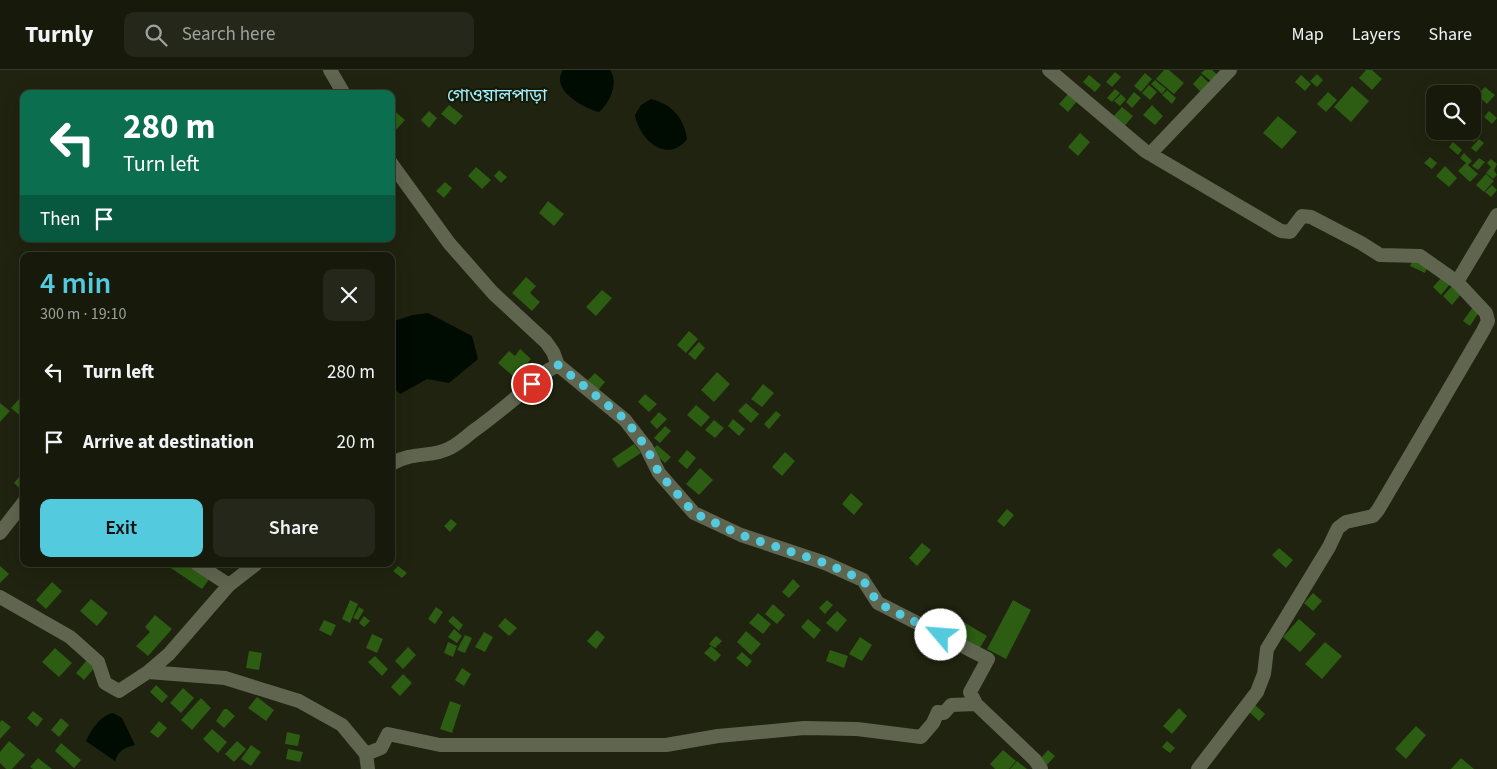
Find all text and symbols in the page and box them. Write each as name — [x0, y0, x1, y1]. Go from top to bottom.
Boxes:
search box — [124, 12, 474, 57]
text: Turnly — [25, 17, 94, 52]
icon: search — [142, 21, 170, 49]
text: Search here — [182, 21, 275, 48]
text: Map — [1292, 22, 1324, 47]
text: Layers — [1352, 22, 1401, 47]
text: Share — [1429, 22, 1472, 47]
district label: গোওয়ালপাড়া — [447, 83, 547, 108]
map controls — [1426, 85, 1481, 140]
button: search — [1426, 85, 1481, 140]
text: 280 m — [123, 102, 215, 152]
icon: left — [40, 110, 105, 175]
text: Turn left — [123, 148, 199, 180]
icon: arrive — [90, 205, 118, 233]
text: Then — [40, 206, 80, 233]
text: 4 min — [40, 262, 111, 305]
button: close — [323, 269, 375, 321]
text: 300 m · 19:10 — [40, 303, 127, 325]
icon: left — [40, 358, 68, 386]
text: Turn left — [83, 359, 154, 386]
text: 280 m — [327, 359, 375, 386]
pin — [511, 363, 553, 405]
icon: arrive — [518, 370, 546, 398]
icon: arrive — [40, 428, 68, 456]
text: Arrive at destination — [83, 429, 254, 456]
text: 20 m — [337, 429, 375, 456]
button: Exit — [40, 499, 203, 557]
button: Share — [213, 499, 375, 557]
position arrow — [914, 608, 966, 660]

